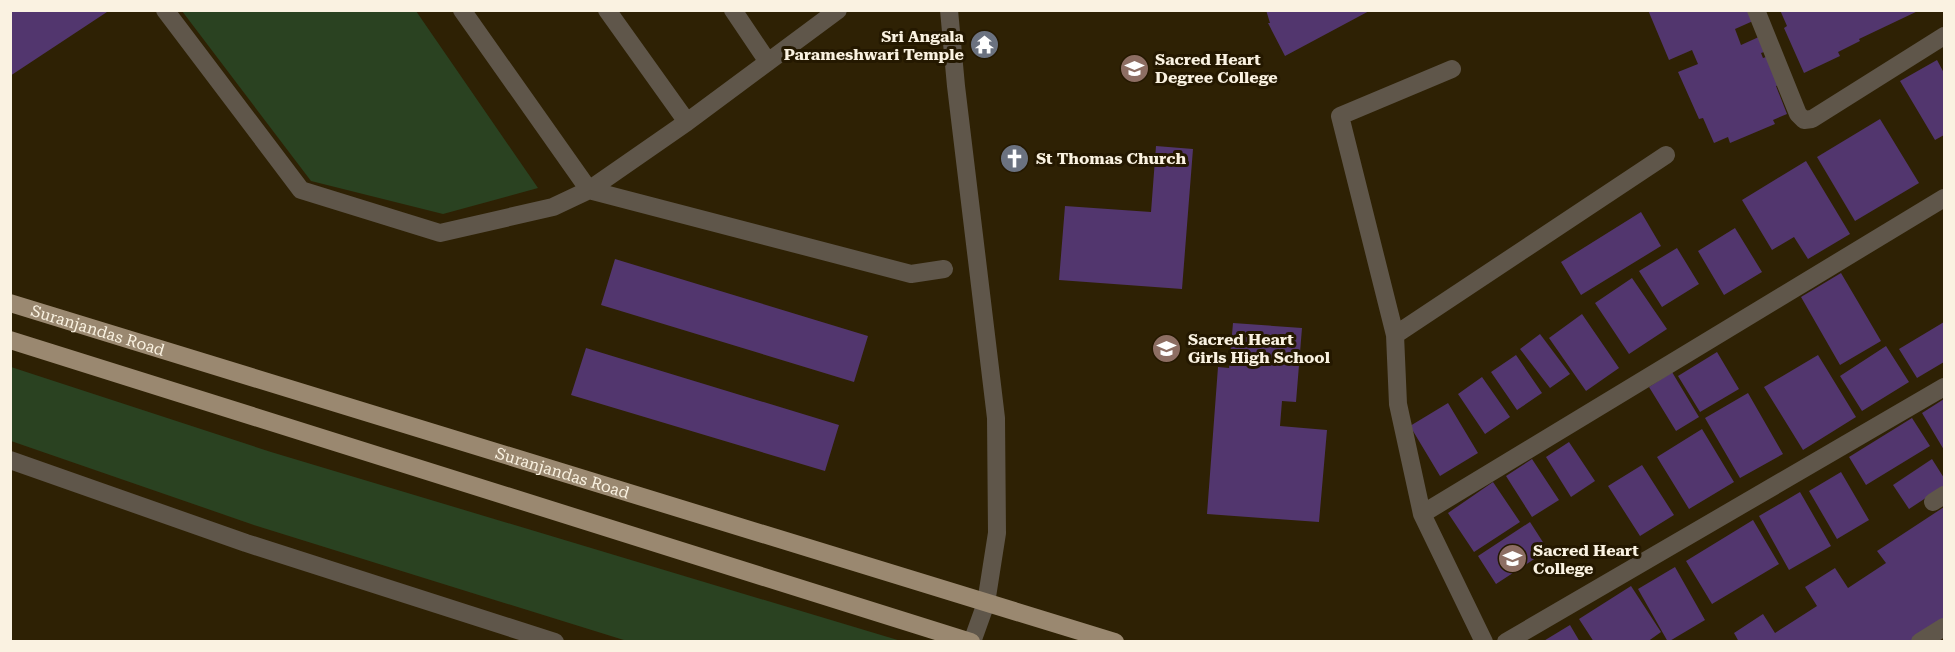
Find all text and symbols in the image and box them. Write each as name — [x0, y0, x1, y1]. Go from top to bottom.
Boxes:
place label: Sri Angala Parameshwari Temple — [784, 27, 965, 64]
temple icon: Sri Angala Parameshwari Temple — [969, 29, 1001, 61]
place label: Sacred Heart Degree College — [1155, 50, 1278, 87]
school or university icon: Sacred Heart Degree College — [1118, 52, 1150, 84]
church icon: St Thomas Church — [999, 142, 1031, 174]
place label: St Thomas Church — [1036, 149, 1186, 168]
street label: Suranjandas Road — [29, 301, 167, 359]
place label: Sacred Heart Girls High School — [1188, 330, 1331, 367]
school or university icon: Sacred Heart Girls High School — [1151, 332, 1183, 364]
street label: Suranjandas Road — [493, 443, 632, 502]
place label: Sacred Heart College — [1533, 541, 1639, 578]
school or university icon: Sacred Heart College — [1496, 543, 1528, 575]

